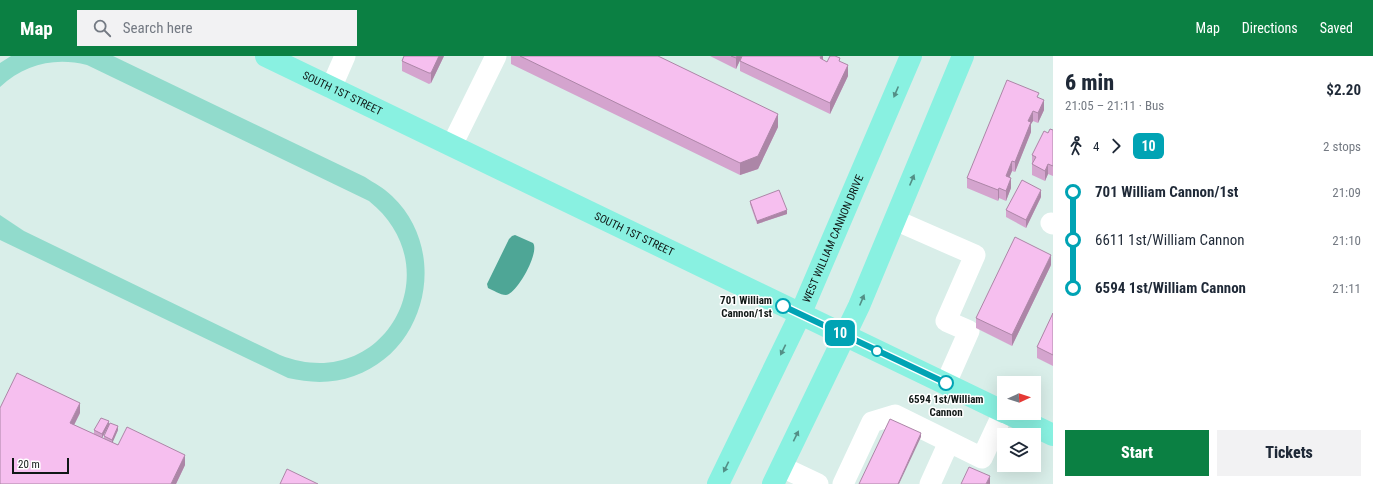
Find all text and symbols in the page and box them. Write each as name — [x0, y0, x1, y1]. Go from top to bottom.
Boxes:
search box — [77, 10, 357, 46]
text: Map — [20, 17, 53, 40]
icon: search — [91, 17, 113, 39]
text: Search here — [123, 19, 193, 37]
text: Map — [1196, 20, 1220, 36]
text: Directions — [1242, 20, 1298, 36]
text: Saved — [1320, 20, 1353, 36]
street label: SOUTH 1ST STREET — [300, 69, 385, 118]
text: 6 min — [1065, 70, 1114, 95]
text: $2.20 — [1326, 81, 1361, 99]
one-way arrow — [892, 86, 899, 98]
text: 21:05 – 21:11 · Bus — [1065, 98, 1164, 113]
icon: walk — [1065, 135, 1087, 157]
icon: forward — [1105, 135, 1127, 157]
text: 10 — [1141, 138, 1156, 154]
text: 4 — [1093, 139, 1099, 154]
text: 2 stops — [1323, 139, 1361, 154]
street label: WEST WILLIAM CANNON DRIVE — [800, 172, 867, 305]
one-way arrow — [909, 174, 916, 186]
text: 701 William Cannon/1st — [1095, 183, 1238, 201]
text: 21:09 — [1332, 185, 1361, 200]
street label: SOUTH 1ST STREET — [592, 209, 676, 259]
text: 6611 1st/William Cannon — [1095, 231, 1244, 249]
text: 21:10 — [1332, 233, 1361, 248]
text: 6594 1st/William Cannon — [1095, 279, 1246, 297]
text: 21:11 — [1332, 281, 1361, 296]
one-way arrow — [859, 293, 865, 305]
place label: 701 William Cannon/1st — [720, 294, 773, 320]
marker: 701 William Cannon/1st — [775, 298, 791, 314]
line badge: 10 — [822, 320, 858, 346]
text: 10 — [833, 325, 847, 341]
one-way arrow — [780, 344, 786, 356]
unlabelled marker — [871, 345, 883, 357]
marker: 6594 1st/William Cannon — [938, 375, 954, 391]
north arrow — [997, 376, 1041, 420]
map controls — [997, 376, 1041, 472]
place label: 6594 1st/William Cannon — [908, 393, 984, 419]
button: layers — [997, 428, 1041, 472]
button: Start — [1065, 430, 1209, 476]
button: Tickets — [1217, 430, 1361, 476]
one-way arrow — [793, 431, 800, 442]
scale bar — [12, 456, 69, 475]
text: 20 m — [18, 458, 40, 471]
one-way arrow — [723, 461, 730, 473]

